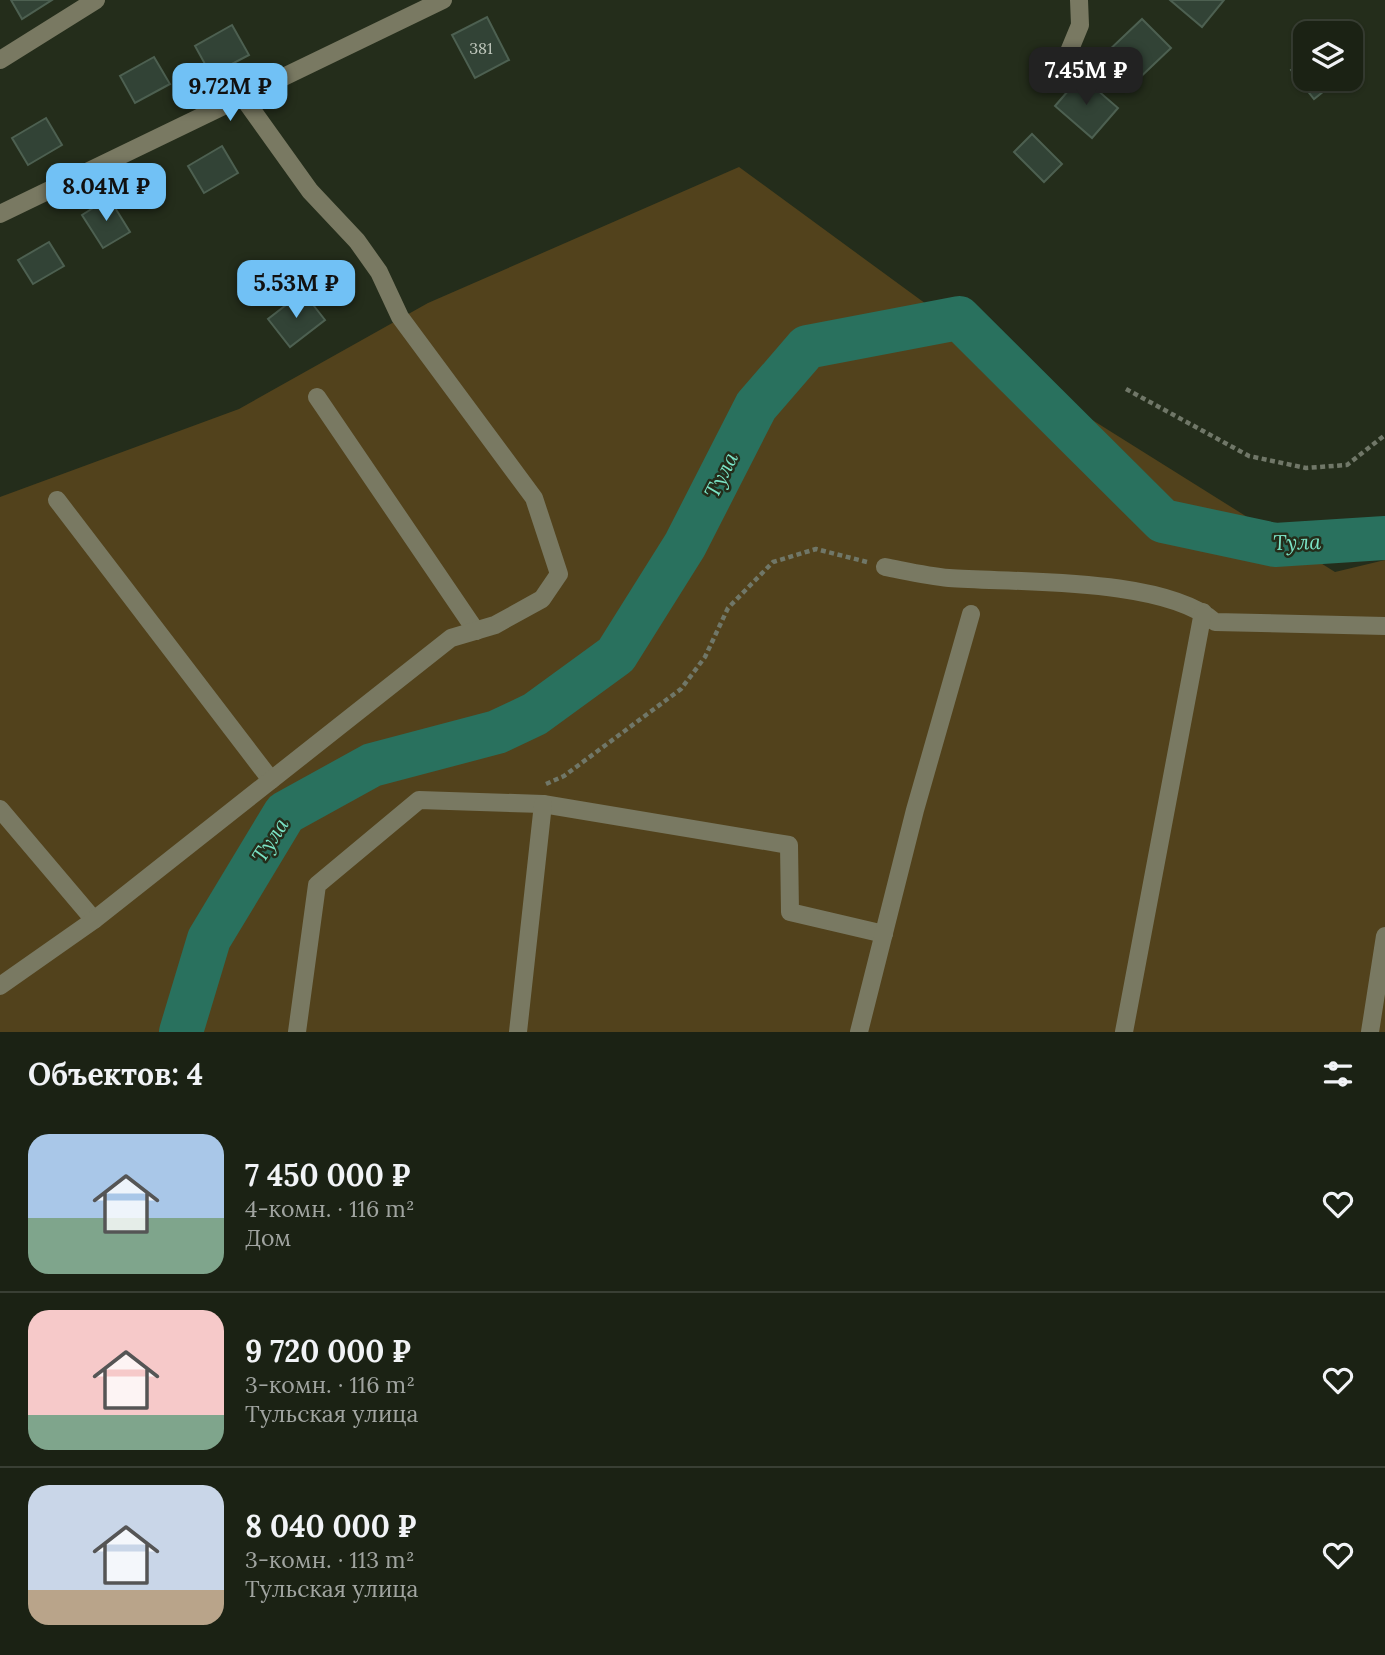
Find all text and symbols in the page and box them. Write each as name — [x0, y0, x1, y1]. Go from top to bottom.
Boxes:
map controls — [1293, 21, 1363, 91]
button: layers — [1293, 21, 1363, 91]
house number: 381 — [469, 38, 493, 58]
pin: 7.45M ₽ — [1021, 48, 1151, 107]
text: 7.45M ₽ — [1045, 55, 1127, 84]
pin: 9.72M ₽ — [165, 64, 295, 123]
text: 9.72M ₽ — [188, 71, 272, 100]
pin: 8.04M ₽ — [41, 164, 171, 223]
text: 8.04M ₽ — [62, 171, 150, 200]
pin: 5.53M ₽ — [231, 260, 361, 320]
text: 5.53M ₽ — [253, 268, 339, 297]
water label: Тула — [698, 447, 744, 502]
water label: Тула — [1273, 528, 1322, 556]
water label: Тула — [246, 812, 295, 867]
text: Объектов: 4 — [28, 1055, 203, 1093]
icon: filters — [1319, 1055, 1357, 1093]
text: 7 450 000 ₽ — [245, 1156, 410, 1194]
icon: home — [84, 1162, 168, 1246]
icon: heart — [1319, 1185, 1357, 1223]
text: 4-комн. · 116 m² — [245, 1194, 415, 1223]
text: Дом — [245, 1223, 291, 1252]
text: 9 720 000 ₽ — [245, 1332, 411, 1370]
icon: home — [84, 1338, 168, 1422]
icon: heart — [1319, 1361, 1357, 1399]
text: 3-комн. · 116 m² — [245, 1370, 415, 1399]
text: Тульская улица — [245, 1399, 418, 1428]
text: 8 040 000 ₽ — [245, 1507, 416, 1545]
icon: home — [84, 1513, 168, 1597]
icon: heart — [1319, 1536, 1357, 1574]
text: 3-комн. · 113 m² — [245, 1545, 415, 1574]
text: Тульская улица — [245, 1574, 418, 1603]

